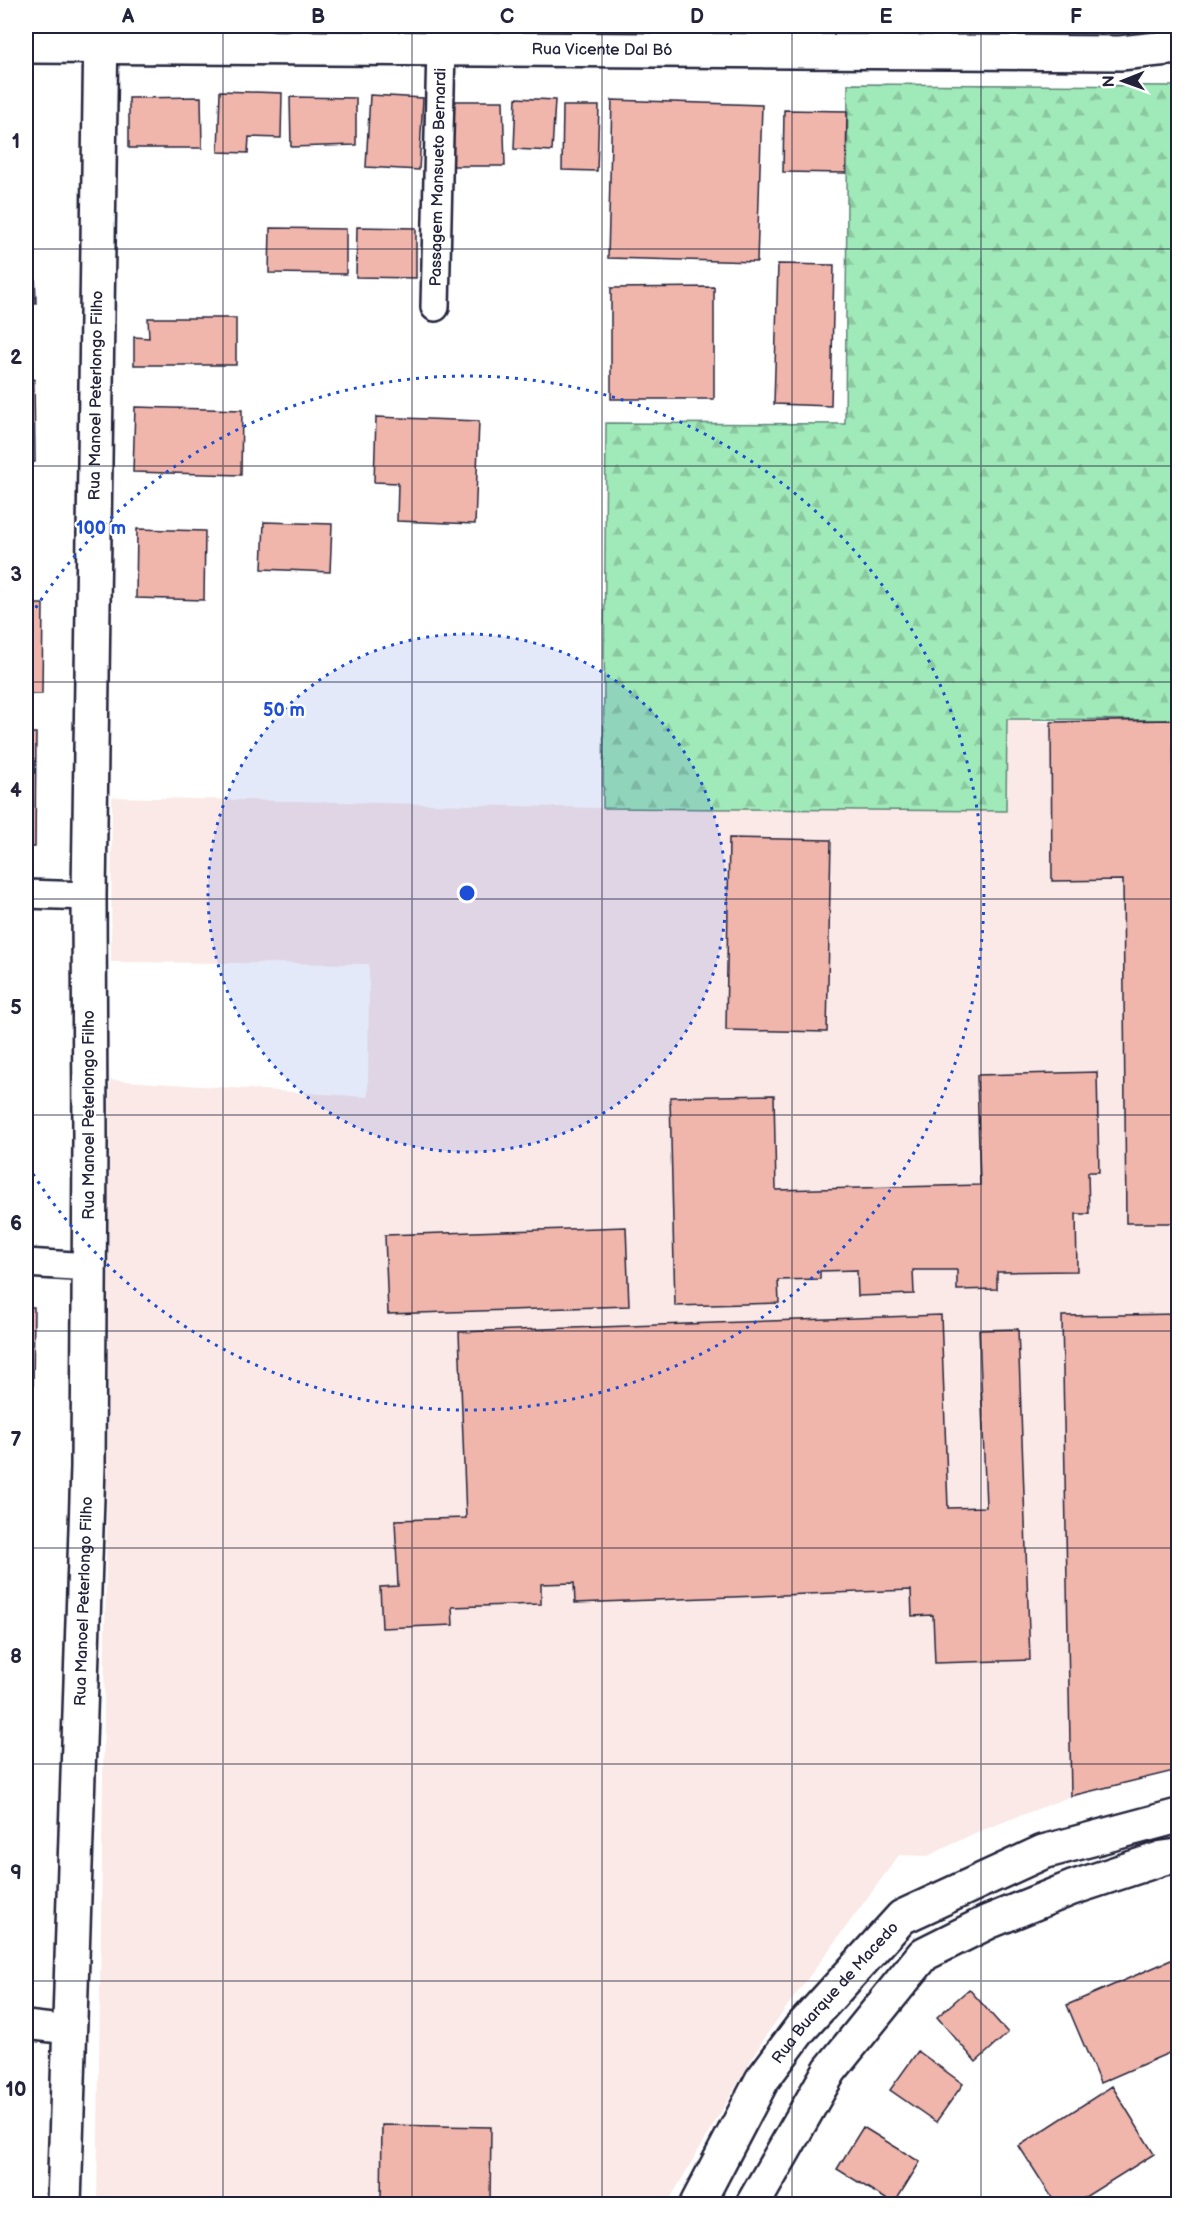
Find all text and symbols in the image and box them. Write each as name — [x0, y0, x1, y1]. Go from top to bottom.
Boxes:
text: A — [121, 5, 135, 29]
text: B — [311, 5, 325, 29]
text: C — [500, 5, 514, 29]
text: D — [690, 5, 704, 29]
text: E — [880, 5, 893, 29]
text: F — [1070, 5, 1082, 29]
street label: Rua Vicente Dal Bó — [532, 40, 672, 60]
north arrow — [1093, 51, 1153, 111]
street label: Passagem Mansueto Bernardi — [426, 68, 450, 287]
text: N — [1100, 75, 1119, 87]
text: 1 — [12, 130, 20, 154]
street label: Rua Manoel Peterlongo Filho — [85, 290, 107, 501]
text: 2 — [10, 346, 22, 370]
text: 100 m — [76, 518, 126, 539]
text: 3 — [10, 563, 22, 587]
text: 50 m — [263, 700, 305, 721]
text: 4 — [10, 779, 22, 803]
centre of rings — [457, 883, 477, 903]
text: 5 — [10, 996, 22, 1020]
street label: Rua Manoel Peterlongo Filho — [80, 1010, 99, 1220]
text: 6 — [10, 1212, 22, 1236]
text: 7 — [10, 1428, 22, 1452]
street label: Rua Manoel Peterlongo Filho — [71, 1496, 97, 1707]
text: 8 — [10, 1645, 22, 1669]
text: 9 — [10, 1861, 22, 1885]
street label: Rua Buarque de Macedo — [768, 1918, 902, 2067]
text: 10 — [6, 2078, 26, 2102]

